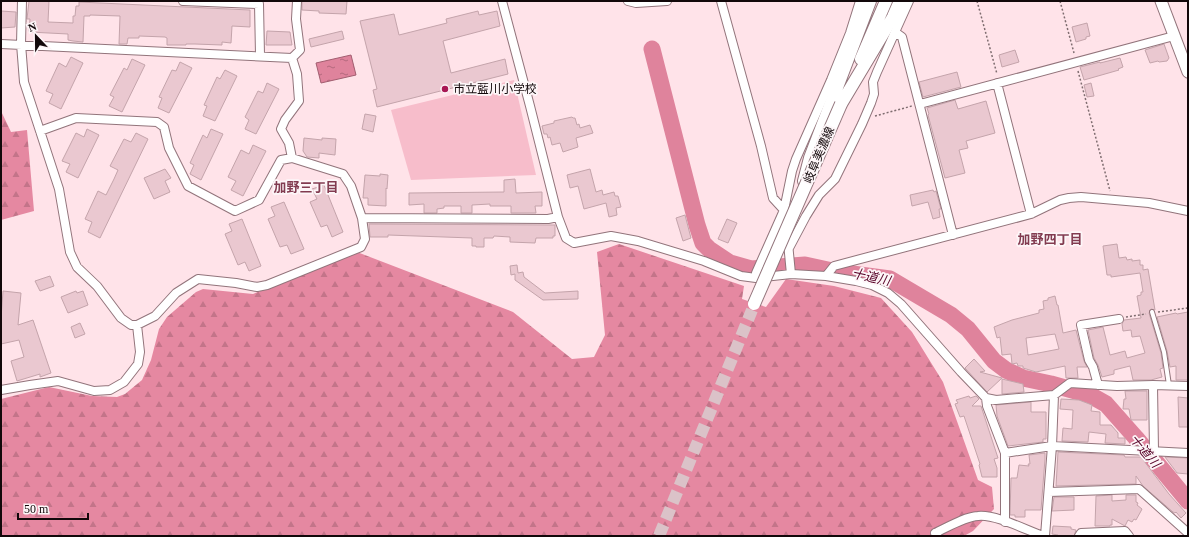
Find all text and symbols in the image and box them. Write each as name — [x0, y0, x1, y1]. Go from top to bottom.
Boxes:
north arrow — [16, 16, 56, 56]
text: N — [26, 20, 38, 34]
place label: 市立藍川小学校 — [453, 82, 537, 96]
marker: 市立藍川小学校 — [440, 84, 450, 94]
street label: 岐阜美濃線 — [801, 125, 837, 185]
district label: 加野三丁目 — [273, 180, 339, 195]
district label: 加野四丁目 — [1017, 232, 1083, 247]
water label: 十道川 — [850, 266, 894, 289]
water label: 十道川 — [1127, 431, 1165, 472]
scale bar — [18, 495, 88, 521]
text: 50 m — [24, 502, 49, 516]

